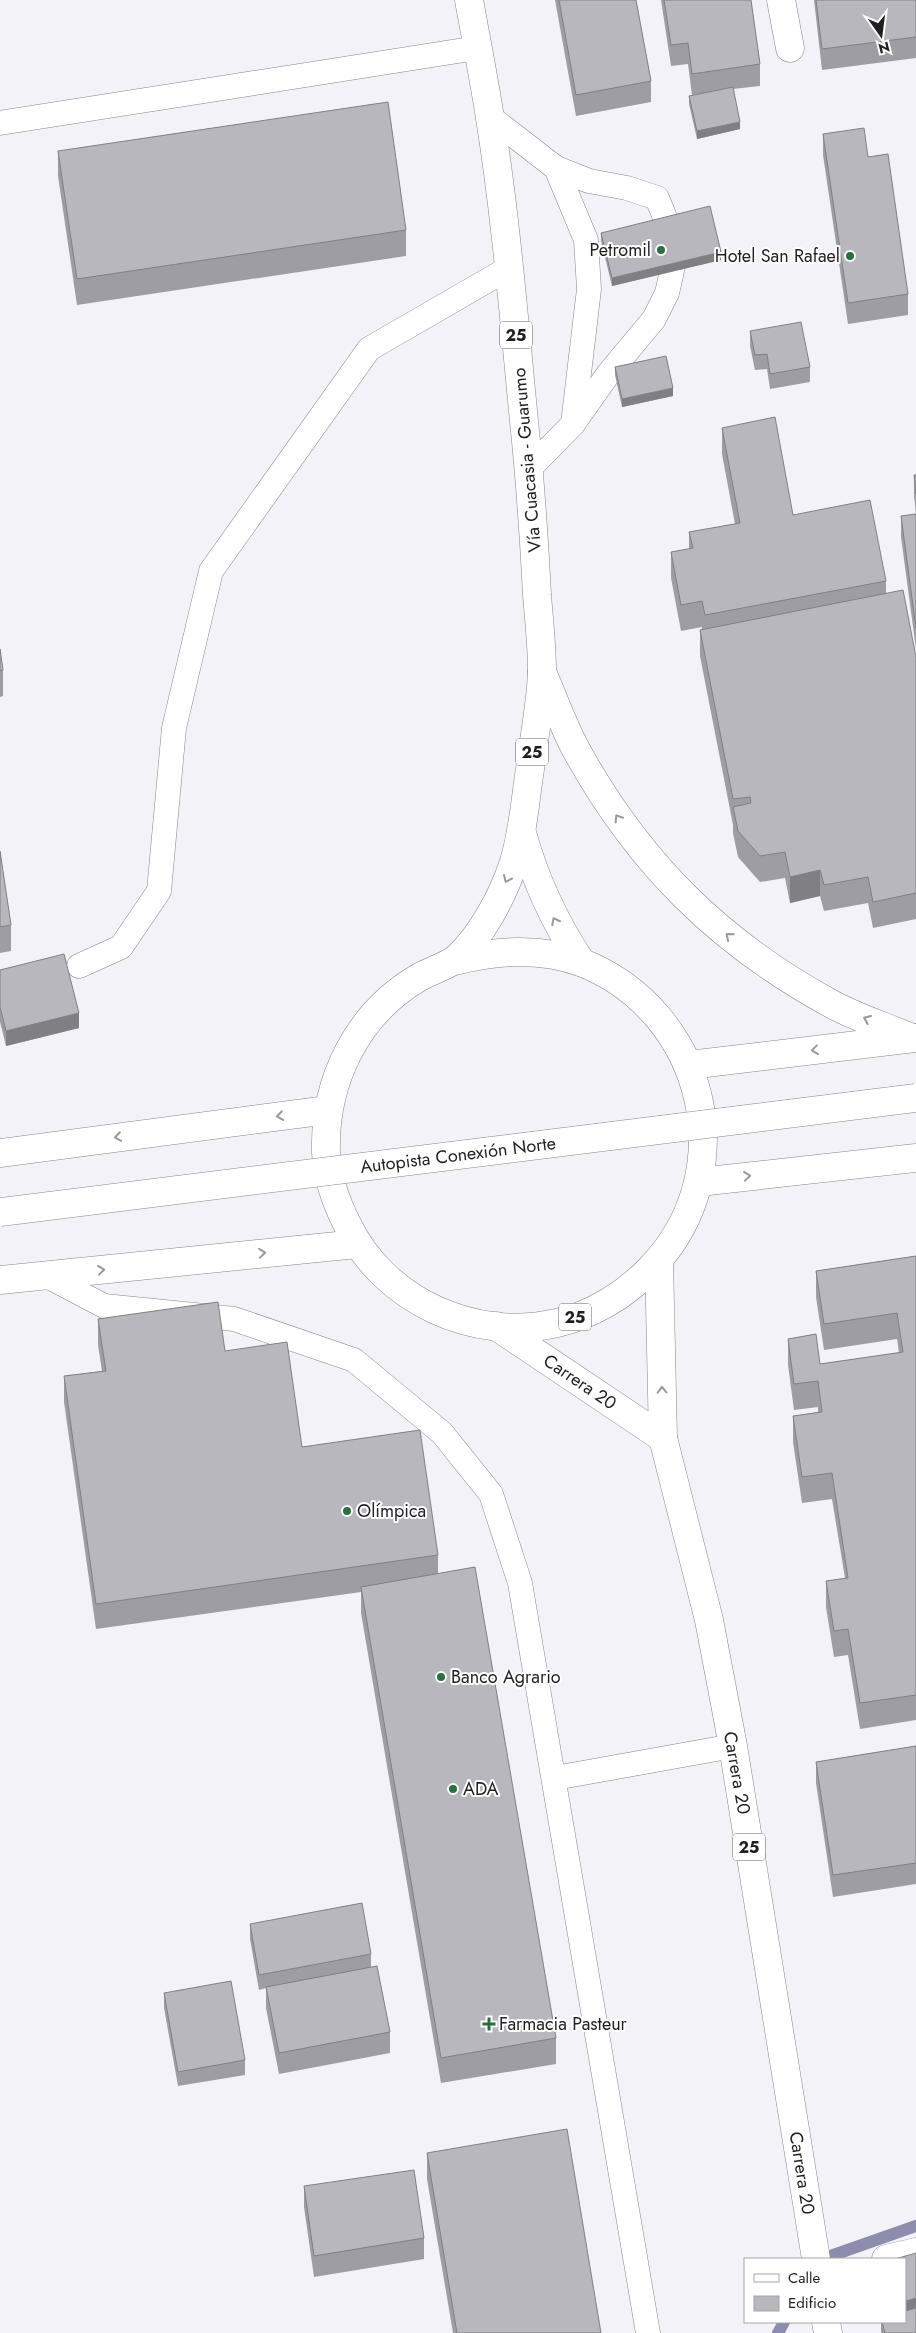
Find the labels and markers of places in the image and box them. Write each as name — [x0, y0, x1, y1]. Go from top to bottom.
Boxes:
place label: Petromil — [589, 237, 651, 263]
place label: Hotel San Rafael — [715, 243, 840, 269]
marker: Petromil — [655, 244, 667, 256]
marker: Hotel San Rafael — [844, 250, 856, 262]
place label: Olímpica — [357, 1498, 426, 1524]
marker: Olímpica — [341, 1505, 353, 1517]
place label: Banco Agrario — [451, 1664, 561, 1690]
marker: Banco Agrario — [435, 1671, 447, 1683]
place label: ADA — [463, 1776, 499, 1802]
marker: ADA — [447, 1783, 459, 1795]
place label: Farmacia Pasteur — [499, 2011, 628, 2037]
marker: Farmacia Pasteur — [483, 2018, 495, 2030]

